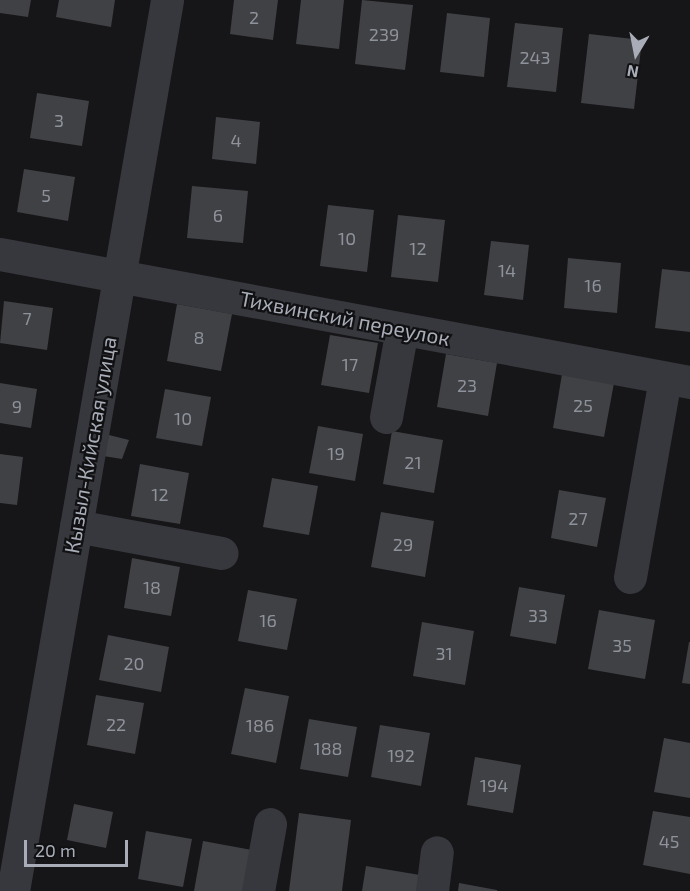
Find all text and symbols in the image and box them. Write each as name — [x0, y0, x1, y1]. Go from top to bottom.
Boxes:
house number: 2 — [249, 6, 259, 28]
house number: 239 — [369, 23, 399, 45]
north arrow — [606, 24, 666, 84]
house number: 243 — [519, 46, 551, 68]
text: N — [625, 62, 640, 83]
house number: 3 — [54, 109, 64, 131]
house number: 4 — [230, 129, 242, 151]
house number: 5 — [41, 184, 51, 206]
house number: 6 — [213, 204, 223, 226]
house number: 10 — [338, 227, 356, 249]
house number: 12 — [409, 237, 427, 259]
house number: 14 — [498, 259, 516, 281]
house number: 16 — [584, 274, 602, 296]
street label: Тихвинский переулок — [238, 285, 452, 351]
house number: 7 — [22, 307, 32, 329]
house number: 8 — [194, 326, 204, 348]
street label: Кызыл-Кийская улица — [59, 335, 121, 555]
house number: 17 — [342, 353, 358, 375]
house number: 23 — [457, 374, 477, 396]
house number: 25 — [573, 394, 593, 416]
house number: 9 — [12, 395, 22, 417]
house number: 10 — [174, 407, 192, 429]
house number: 19 — [327, 442, 345, 464]
house number: 21 — [404, 451, 422, 473]
house number: 12 — [151, 483, 169, 505]
house number: 27 — [568, 507, 588, 529]
house number: 29 — [393, 533, 413, 555]
house number: 18 — [143, 576, 161, 598]
house number: 33 — [528, 604, 548, 626]
house number: 16 — [259, 609, 277, 631]
house number: 35 — [612, 634, 632, 656]
house number: 31 — [435, 642, 453, 664]
house number: 20 — [124, 652, 144, 674]
house number: 22 — [106, 713, 126, 735]
house number: 186 — [246, 714, 274, 736]
house number: 188 — [313, 737, 343, 759]
house number: 192 — [387, 744, 415, 766]
house number: 194 — [480, 774, 508, 796]
scale bar — [27, 828, 130, 866]
house number: 45 — [659, 830, 679, 852]
text: 20 m — [35, 839, 76, 861]

